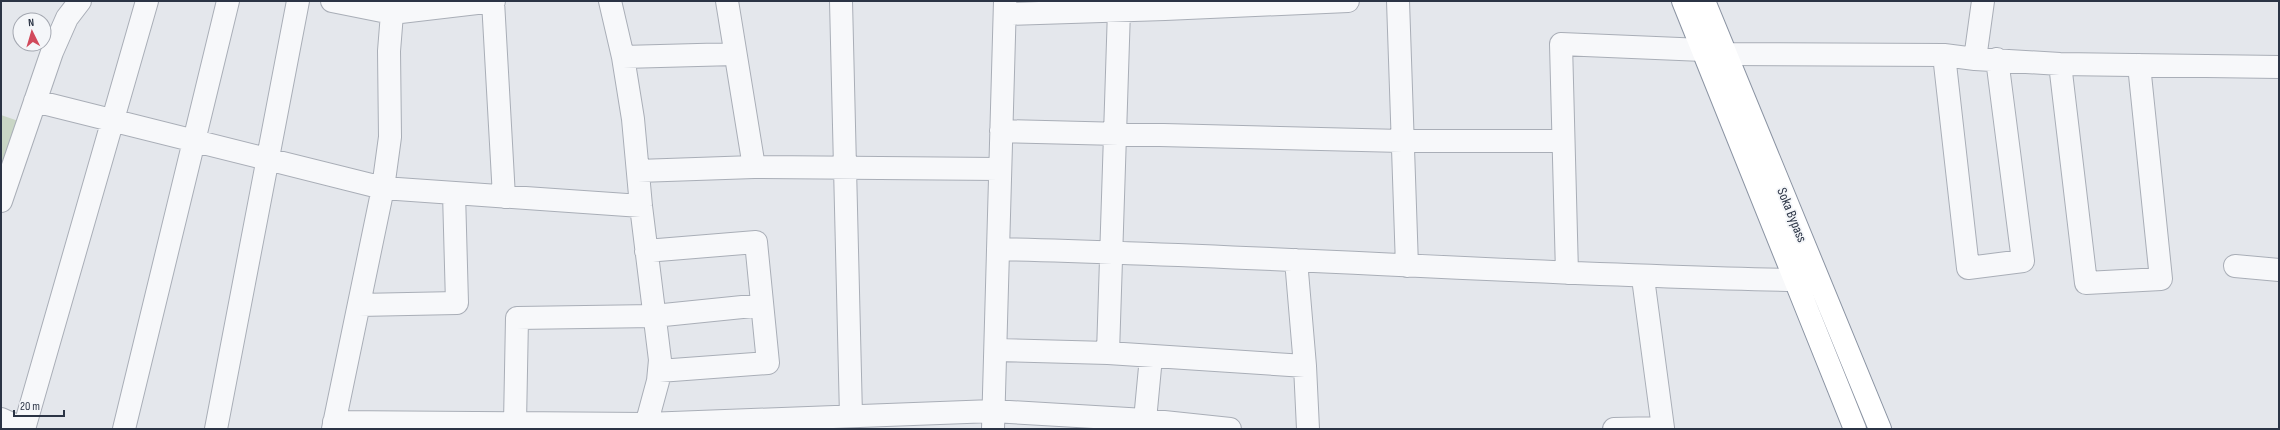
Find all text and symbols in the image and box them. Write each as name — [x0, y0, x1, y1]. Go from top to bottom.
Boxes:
north arrow — [12, 12, 52, 52]
text: N — [28, 16, 35, 29]
street label: Soka Bypass — [1773, 185, 1811, 245]
scale bar — [14, 392, 64, 418]
text: 20 m — [20, 399, 40, 414]

